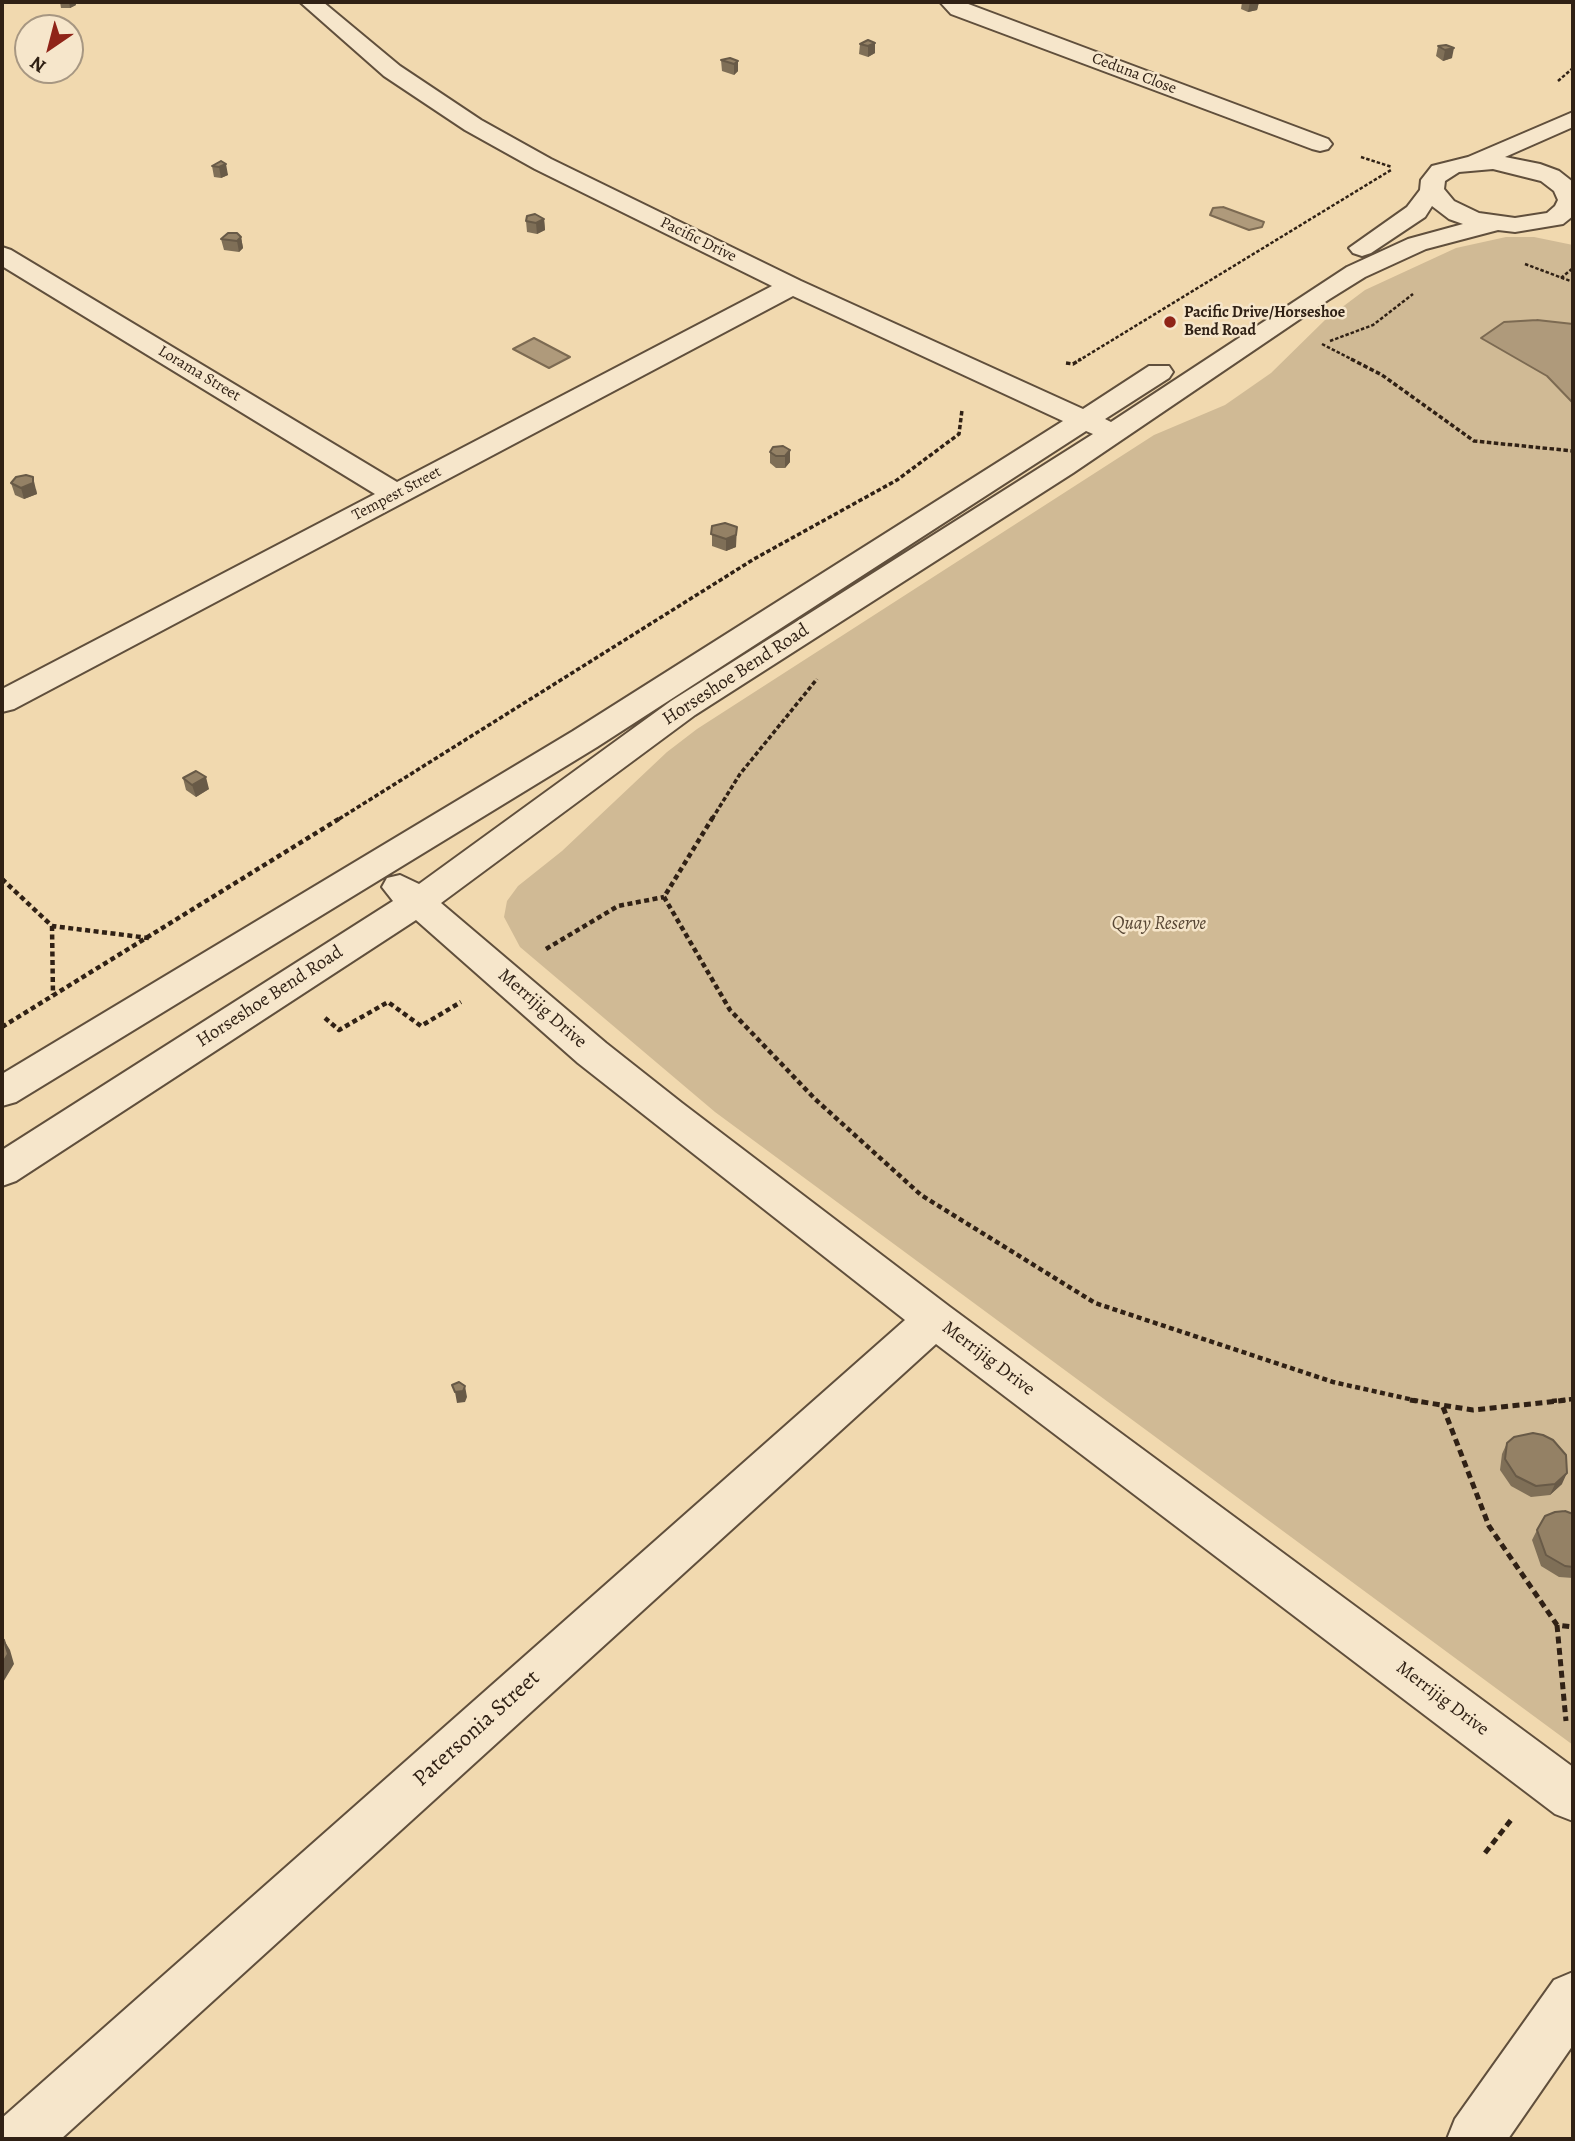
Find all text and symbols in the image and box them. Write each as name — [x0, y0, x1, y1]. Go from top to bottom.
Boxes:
north arrow — [14, 14, 84, 84]
street label: Ceduna Close — [1089, 49, 1179, 99]
text: N — [25, 50, 51, 79]
street label: Pacific Drive — [657, 213, 739, 267]
place label: Pacific Drive/Horseshoe Bend Road — [1184, 303, 1345, 341]
marker: Pacific Drive/Horseshoe Bend Road — [1162, 314, 1178, 330]
street label: Lorama Street — [154, 342, 244, 406]
street label: Tempest Street — [349, 462, 445, 526]
street label: Horseshoe Bend Road — [659, 619, 813, 731]
park label: Quay Reserve — [1112, 913, 1206, 935]
street label: Horseshoe Bend Road — [193, 941, 347, 1053]
street label: Merrijig Drive — [493, 964, 591, 1054]
street label: Merrijig Drive — [937, 1317, 1039, 1401]
street label: Merrijig Drive — [1391, 1657, 1493, 1741]
street label: Patersonia Street — [408, 1665, 546, 1793]

